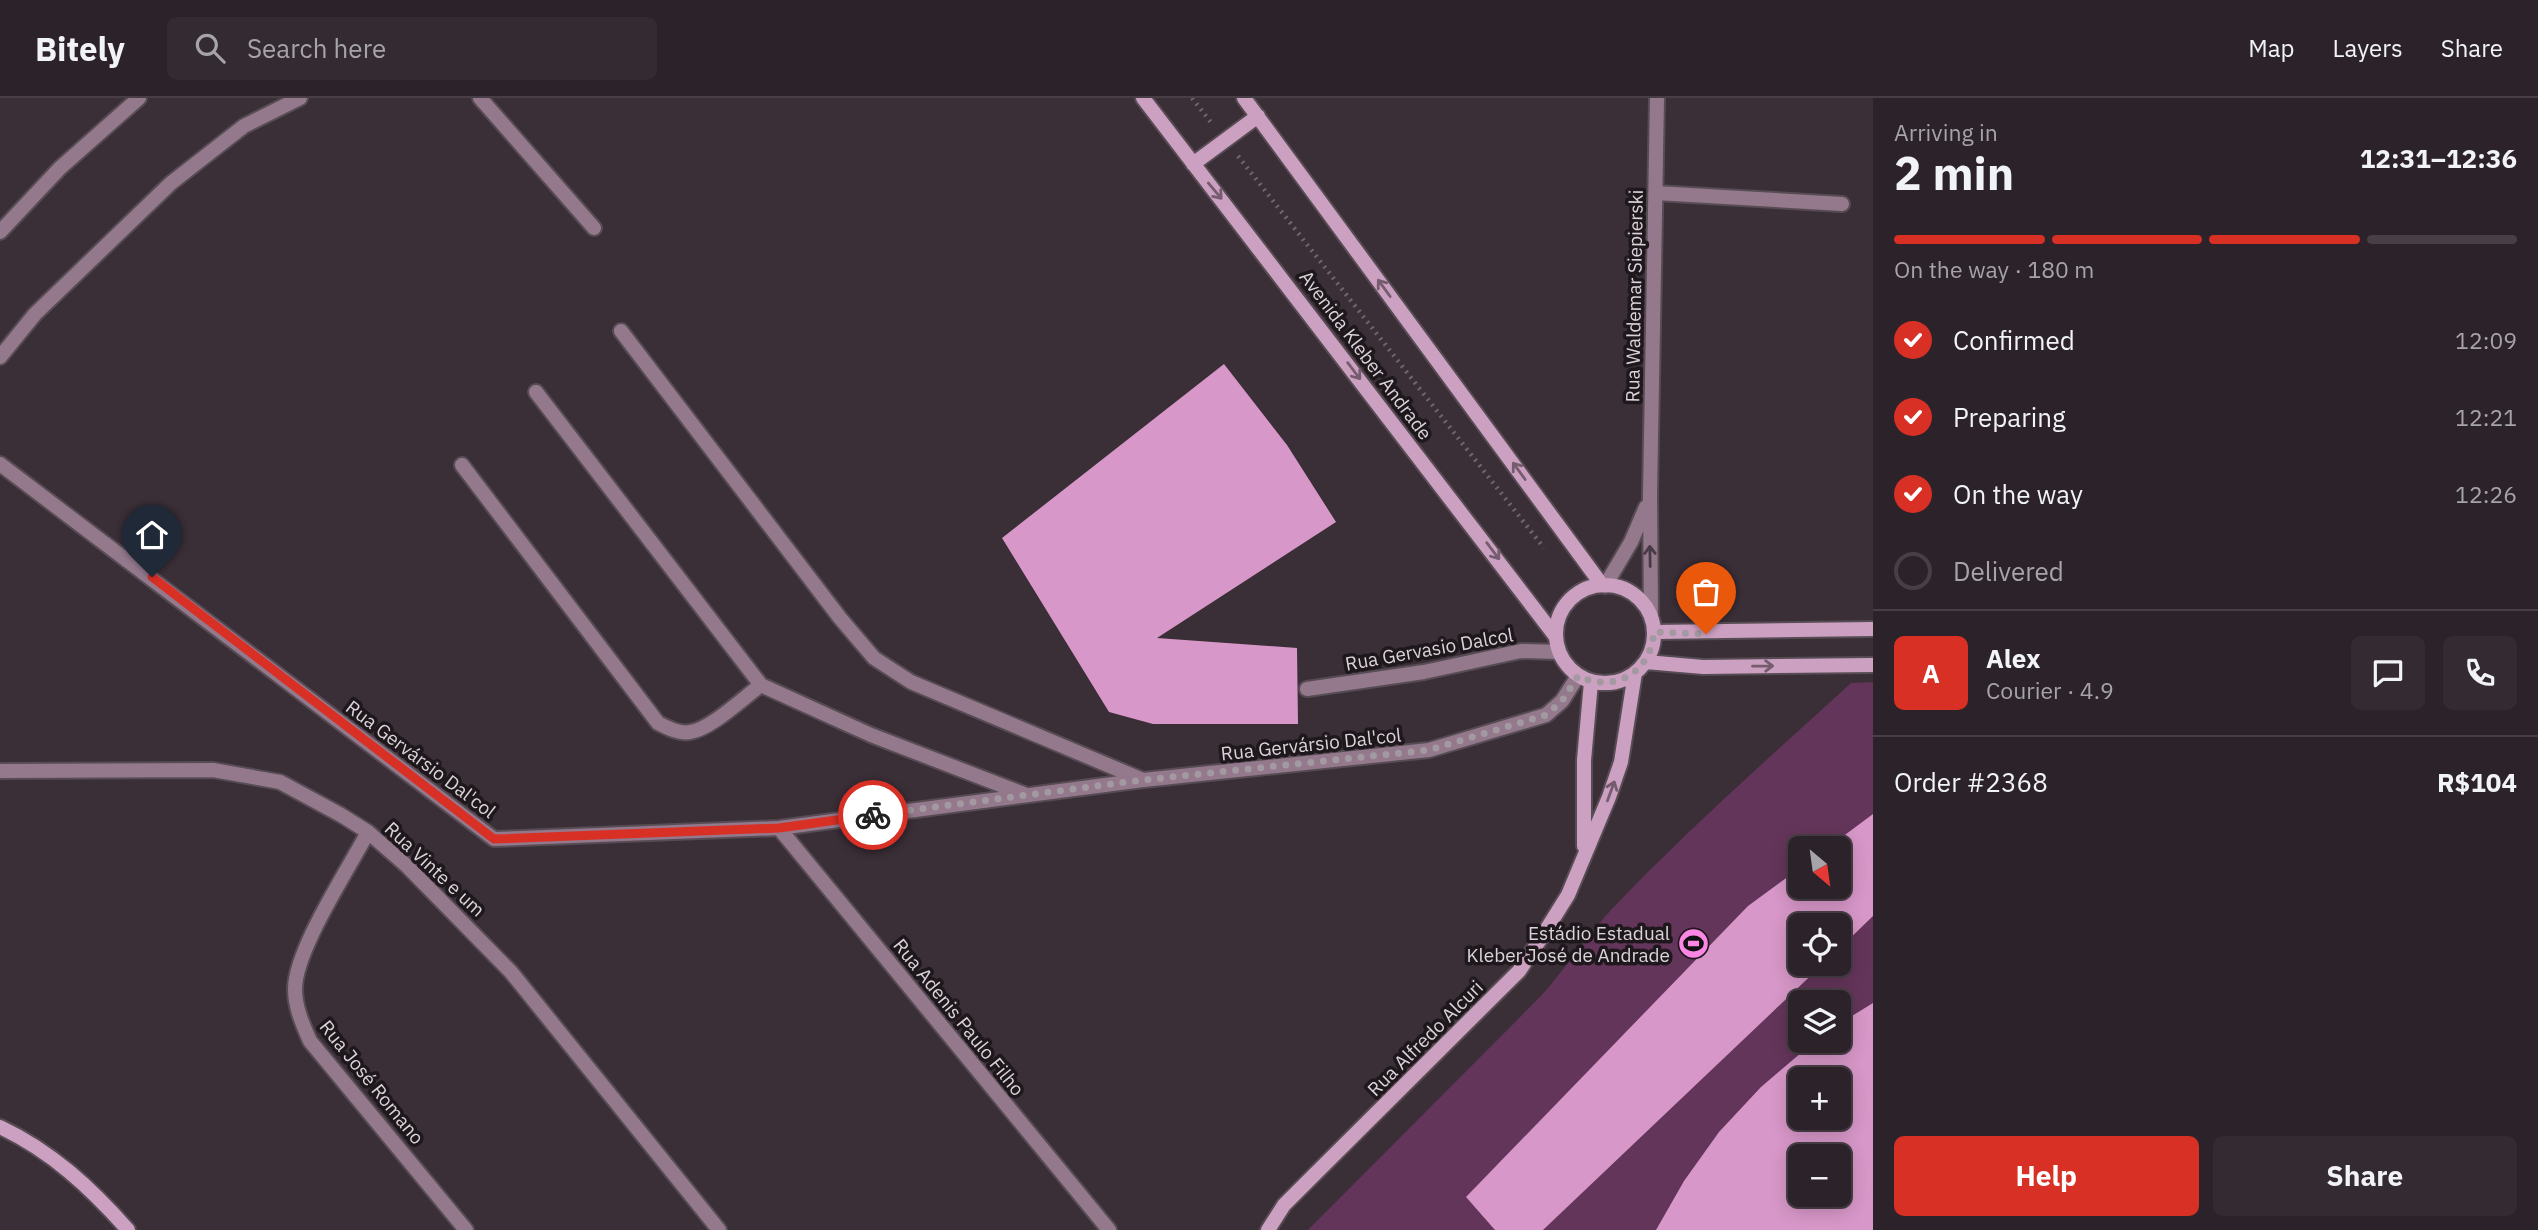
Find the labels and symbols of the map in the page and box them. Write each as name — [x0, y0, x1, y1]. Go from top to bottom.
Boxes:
one-way arrow — [1207, 181, 1223, 199]
street label: Rua Waldemar Siepierski — [1620, 189, 1648, 403]
street label: Avenida Kleber Andrade — [1295, 266, 1437, 444]
one-way arrow — [1376, 279, 1391, 297]
one-way arrow — [1347, 361, 1362, 379]
one-way arrow — [1511, 462, 1526, 480]
pin — [122, 505, 182, 577]
one-way arrow — [1485, 541, 1500, 560]
one-way arrow — [1644, 545, 1657, 568]
pin — [1676, 562, 1736, 634]
street label: Rua Gervasio Dalcol — [1343, 622, 1515, 676]
one-way arrow — [1751, 659, 1774, 673]
street label: Rua Gervársio Dal'col — [341, 695, 501, 823]
street label: Rua Gervársio Dal'col — [1220, 723, 1402, 765]
courier — [838, 780, 908, 850]
one-way arrow — [1606, 781, 1618, 803]
street label: Rua Vinte e um — [380, 816, 490, 922]
north arrow — [1788, 836, 1852, 900]
place label: Estádio Estadual Kleber José de Andrade — [1467, 921, 1670, 967]
sports icon: Estádio Estadual Kleber José de Andrade — [1676, 927, 1710, 961]
street label: Rua Adenis Paulo Filho — [888, 934, 1030, 1100]
street label: Rua Alfredo Alcuri — [1362, 975, 1488, 1101]
street label: Rua José Romano — [315, 1015, 429, 1149]

